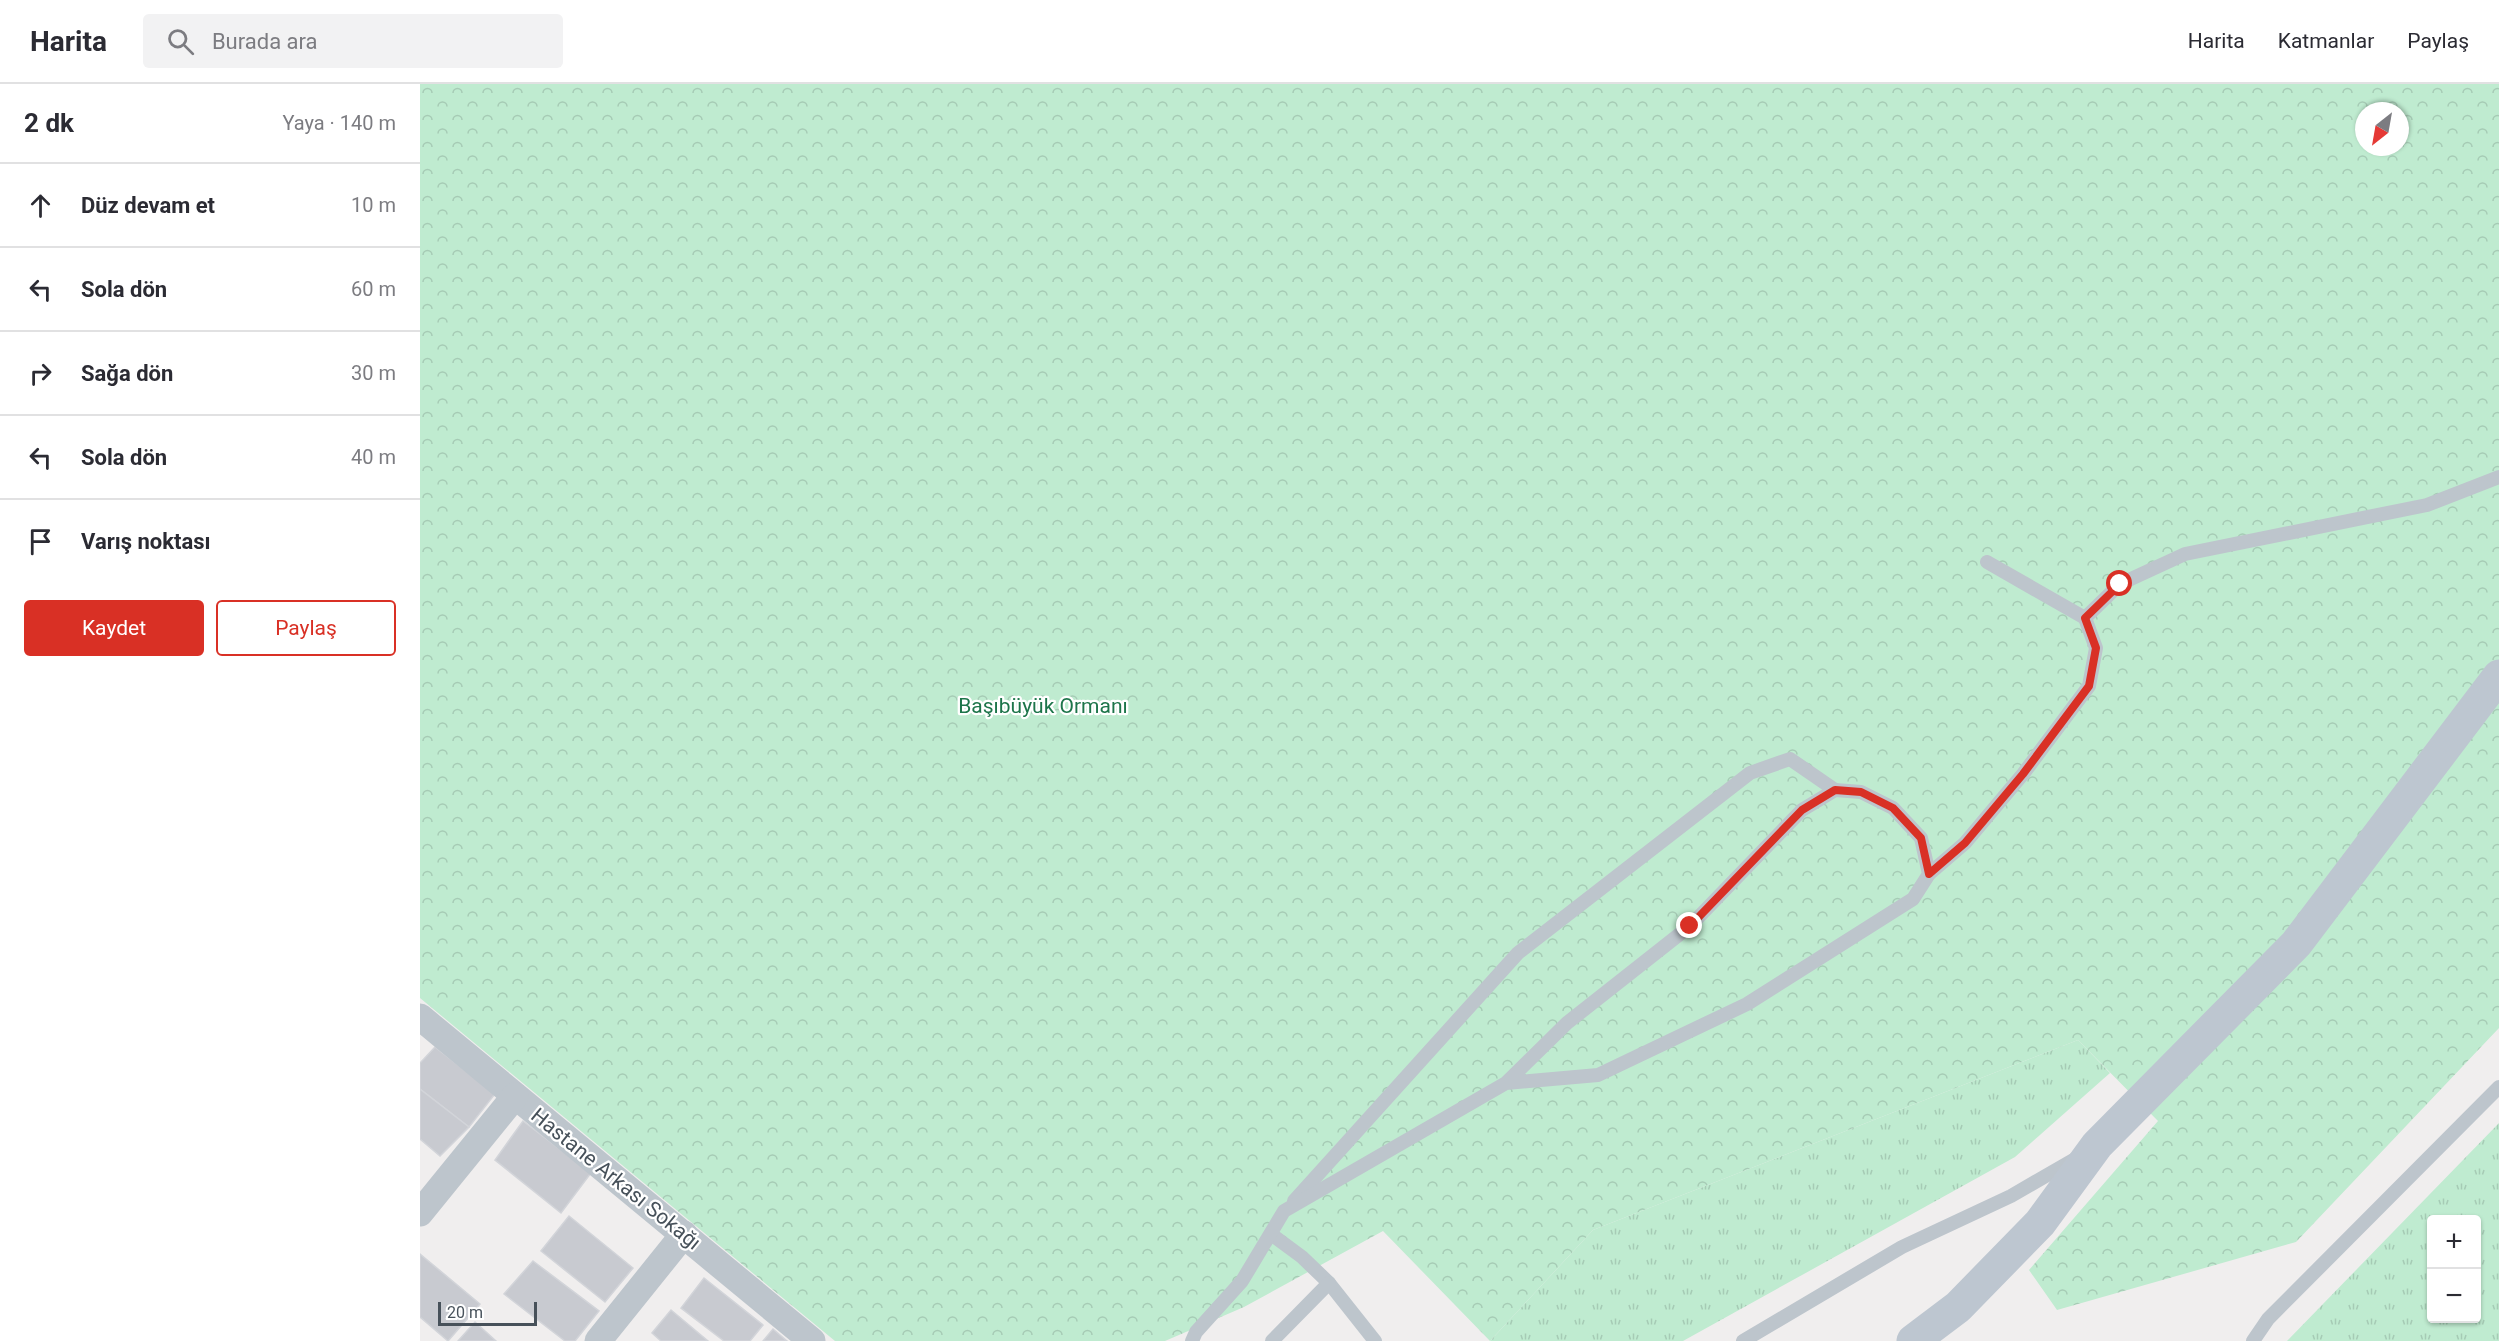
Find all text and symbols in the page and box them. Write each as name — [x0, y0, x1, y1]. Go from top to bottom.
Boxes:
search box — [143, 14, 563, 68]
text: Harita — [30, 25, 107, 58]
icon: search — [164, 25, 197, 58]
text: Burada ara — [212, 29, 318, 54]
text: Harita — [2188, 29, 2245, 53]
text: Katmanlar — [2278, 29, 2374, 53]
text: Paylaş — [2407, 29, 2469, 53]
north arrow — [2355, 102, 2409, 156]
text: 2 dk — [24, 108, 74, 138]
text: Yaya · 140 m — [282, 111, 396, 135]
icon: ahead — [24, 189, 57, 222]
text: Düz devam et — [81, 193, 215, 218]
text: 10 m — [351, 193, 396, 217]
icon: left — [24, 273, 57, 306]
text: Sola dön — [81, 277, 167, 302]
text: 60 m — [351, 277, 396, 301]
icon: right — [24, 357, 57, 390]
text: Sağa dön — [81, 361, 173, 386]
text: 30 m — [351, 361, 396, 385]
icon: left — [24, 441, 57, 474]
text: Sola dön — [81, 445, 167, 470]
text: 40 m — [351, 445, 396, 469]
icon: arrive — [24, 525, 57, 558]
text: Varış noktası — [81, 529, 211, 554]
route start — [2106, 570, 2132, 596]
button: Kaydet — [24, 600, 204, 656]
button: Paylaş — [216, 600, 396, 656]
park label: Başıbüyük Ormanı — [958, 694, 1128, 718]
route end — [1676, 912, 1702, 938]
street label: Hastane Arkası Sokağı — [526, 1103, 706, 1255]
map controls — [2427, 1215, 2481, 1323]
button: + — [2427, 1215, 2481, 1269]
button: − — [2427, 1269, 2481, 1323]
scale bar — [438, 1299, 537, 1326]
text: 20 m — [447, 1303, 483, 1322]

